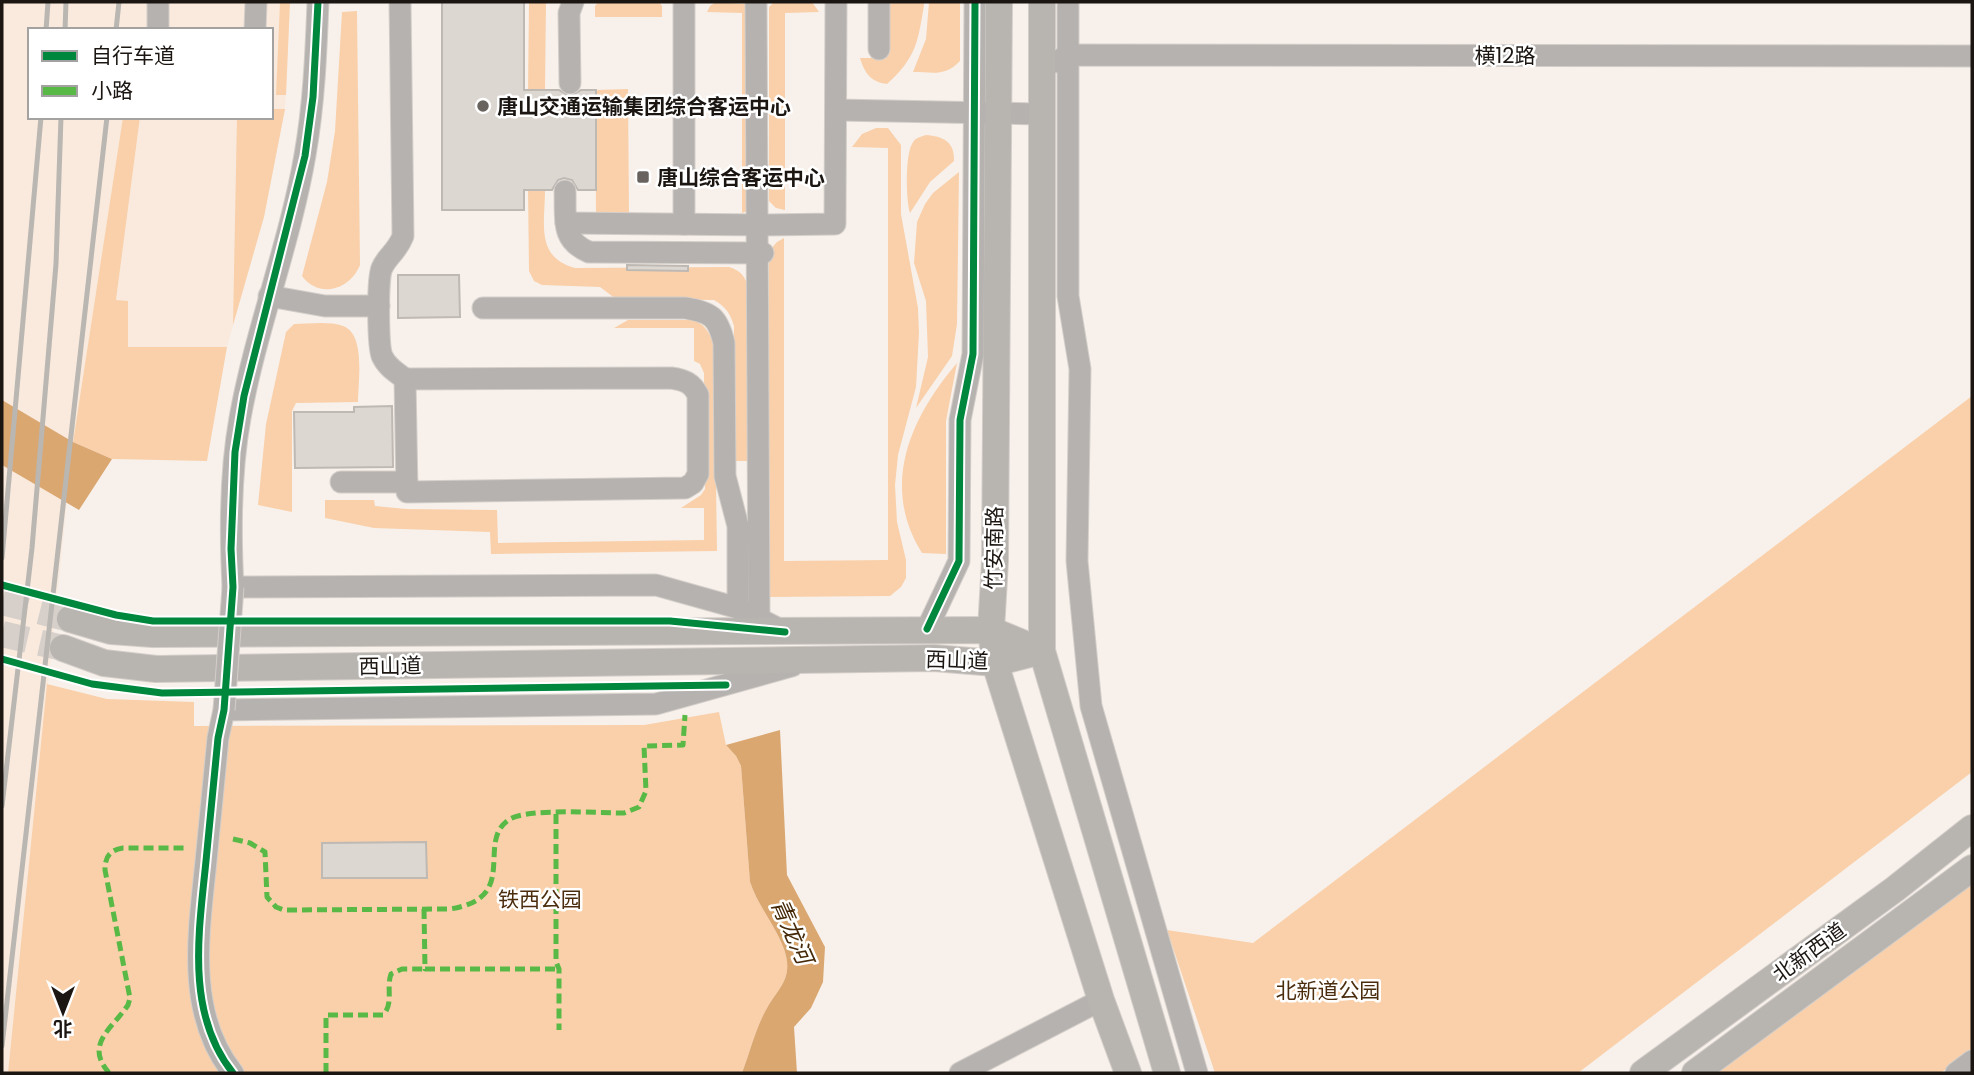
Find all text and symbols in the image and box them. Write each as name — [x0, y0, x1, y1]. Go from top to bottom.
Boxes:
legend — [28, 28, 273, 119]
text: 自行车道 — [91, 41, 175, 70]
street label: 横12路 — [1475, 41, 1535, 70]
text: 小路 — [91, 76, 133, 105]
place label: 唐山交通运输集团综合客运中心 — [497, 92, 791, 121]
marker: 唐山交通运输集团综合客运中心 — [475, 98, 491, 114]
place label: 唐山综合客运中心 — [657, 163, 825, 192]
marker: 唐山综合客运中心 — [635, 169, 651, 185]
street label: 竹安南路 — [979, 506, 1009, 590]
street label: 西山道 — [925, 644, 989, 676]
street label: 西山道 — [358, 651, 422, 681]
park label: 铁西公园 — [498, 885, 582, 914]
water label: 青龙河 — [763, 893, 822, 973]
street label: 北新西道 — [1766, 916, 1852, 988]
park label: 北新道公园 — [1276, 976, 1381, 1005]
north arrow — [28, 977, 98, 1047]
text: 北 — [53, 1015, 73, 1042]

